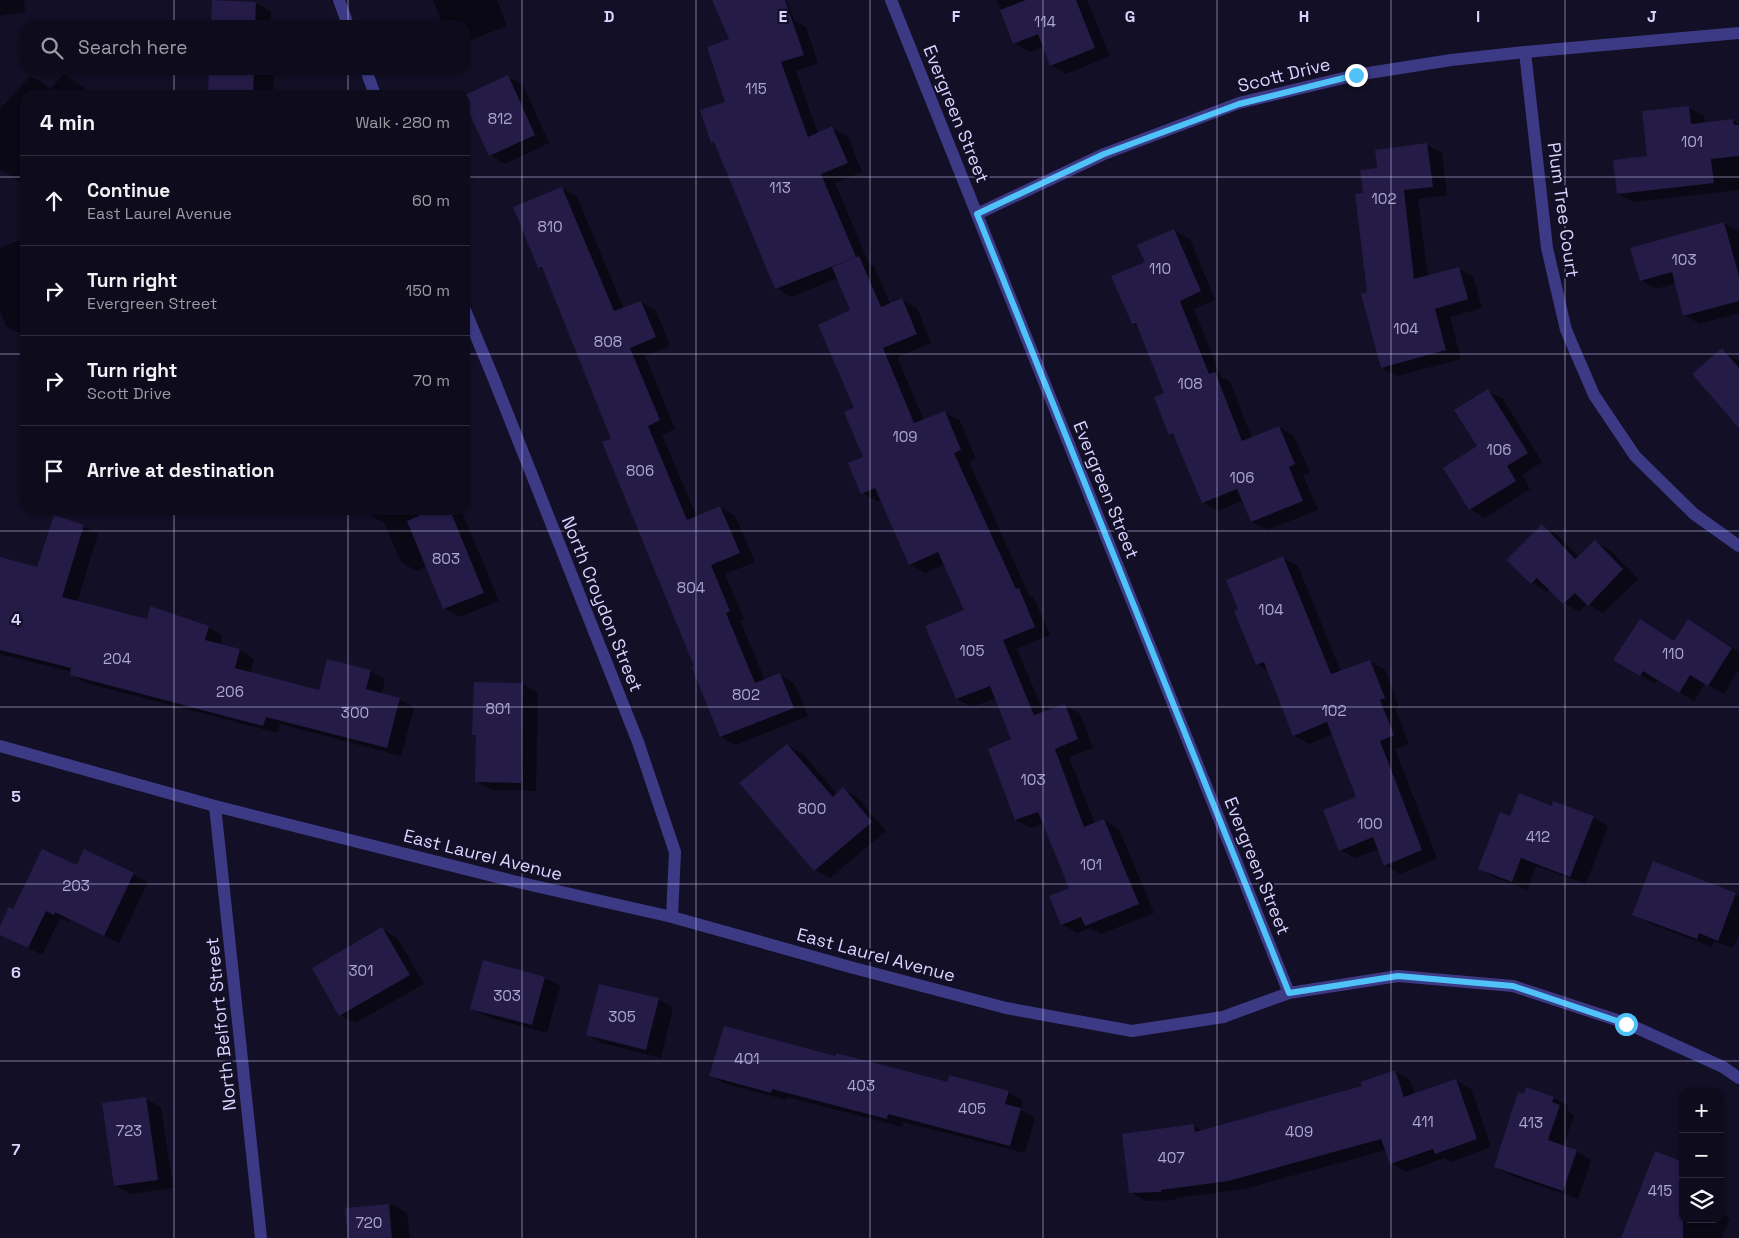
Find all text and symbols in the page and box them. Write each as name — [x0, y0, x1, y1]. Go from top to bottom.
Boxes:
text: D — [604, 6, 614, 27]
text: E — [779, 6, 788, 27]
text: F — [952, 6, 961, 27]
text: G — [1125, 6, 1135, 27]
text: H — [1299, 6, 1309, 27]
text: I — [1476, 6, 1480, 27]
text: J — [1647, 6, 1657, 27]
house number: 114 — [1034, 12, 1056, 31]
search box — [20, 20, 470, 75]
icon: search — [38, 34, 66, 62]
text: Search here — [78, 35, 188, 60]
street label: Evergreen Street — [918, 42, 995, 186]
street label: Scott Drive — [1235, 52, 1333, 97]
route end — [1345, 64, 1368, 87]
house number: 115 — [745, 79, 767, 98]
text: 4 min — [40, 109, 95, 136]
house number: 812 — [488, 109, 512, 128]
text: Walk · 280 m — [355, 112, 450, 133]
house number: 101 — [1681, 132, 1703, 151]
street label: Plum Tree Court — [1543, 141, 1584, 279]
text: Continue — [87, 178, 170, 203]
house number: 113 — [769, 178, 791, 197]
icon: ahead — [40, 187, 68, 215]
house number: 102 — [1372, 189, 1396, 208]
text: 60 m — [412, 190, 450, 211]
text: East Laurel Avenue — [87, 203, 232, 224]
house number: 810 — [537, 217, 563, 236]
house number: 103 — [1672, 250, 1696, 269]
house number: 110 — [1149, 259, 1171, 278]
text: Turn right — [87, 268, 177, 293]
icon: right — [40, 277, 68, 305]
text: 150 m — [406, 280, 450, 301]
text: Evergreen Street — [87, 293, 217, 314]
house number: 104 — [1393, 319, 1419, 338]
house number: 808 — [594, 332, 622, 351]
text: Turn right — [87, 358, 177, 383]
icon: right — [40, 367, 68, 395]
text: 70 m — [413, 370, 450, 391]
house number: 108 — [1177, 374, 1203, 393]
text: Scott Drive — [87, 383, 171, 404]
street label: Evergreen Street — [1068, 418, 1145, 562]
house number: 109 — [892, 427, 918, 446]
house number: 106 — [1486, 440, 1512, 459]
icon: arrive — [40, 457, 68, 485]
text: Arrive at destination — [87, 458, 275, 483]
house number: 806 — [626, 461, 654, 480]
house number: 106 — [1229, 468, 1255, 487]
street label: North Croydon Street — [557, 513, 648, 695]
house number: 803 — [432, 549, 460, 568]
house number: 804 — [677, 578, 705, 597]
house number: 104 — [1258, 600, 1284, 619]
text: 4 — [11, 609, 21, 630]
house number: 105 — [960, 641, 984, 660]
house number: 110 — [1662, 644, 1684, 663]
house number: 204 — [103, 649, 131, 668]
house number: 206 — [216, 682, 244, 701]
house number: 802 — [732, 685, 760, 704]
house number: 801 — [485, 699, 511, 718]
house number: 102 — [1322, 701, 1346, 720]
house number: 300 — [341, 703, 369, 722]
house number: 103 — [1021, 770, 1045, 789]
text: 5 — [11, 786, 21, 807]
street label: Evergreen Street — [1219, 794, 1296, 938]
house number: 800 — [798, 799, 826, 818]
house number: 100 — [1357, 814, 1383, 833]
street label: East Laurel Avenue — [401, 824, 565, 885]
house number: 412 — [1526, 827, 1550, 846]
house number: 101 — [1080, 855, 1102, 874]
house number: 203 — [62, 876, 90, 895]
street label: East Laurel Avenue — [794, 922, 958, 987]
street label: North Belfort Street — [200, 936, 241, 1112]
house number: 301 — [349, 961, 373, 980]
text: 6 — [11, 962, 21, 983]
house number: 303 — [493, 986, 521, 1005]
house number: 305 — [608, 1007, 636, 1026]
route start — [1615, 1013, 1638, 1036]
house number: 401 — [734, 1049, 760, 1068]
house number: 403 — [847, 1076, 875, 1095]
map controls — [1679, 1088, 1724, 1223]
button: + — [1679, 1088, 1724, 1133]
house number: 405 — [958, 1099, 986, 1118]
house number: 411 — [1412, 1112, 1434, 1131]
house number: 413 — [1519, 1113, 1543, 1132]
house number: 723 — [116, 1121, 142, 1140]
house number: 409 — [1285, 1122, 1313, 1141]
button: − — [1679, 1133, 1724, 1178]
text: 7 — [12, 1139, 21, 1160]
house number: 407 — [1157, 1148, 1185, 1167]
button: layers — [1679, 1178, 1724, 1223]
house number: 415 — [1648, 1181, 1672, 1200]
house number: 720 — [356, 1213, 382, 1232]

